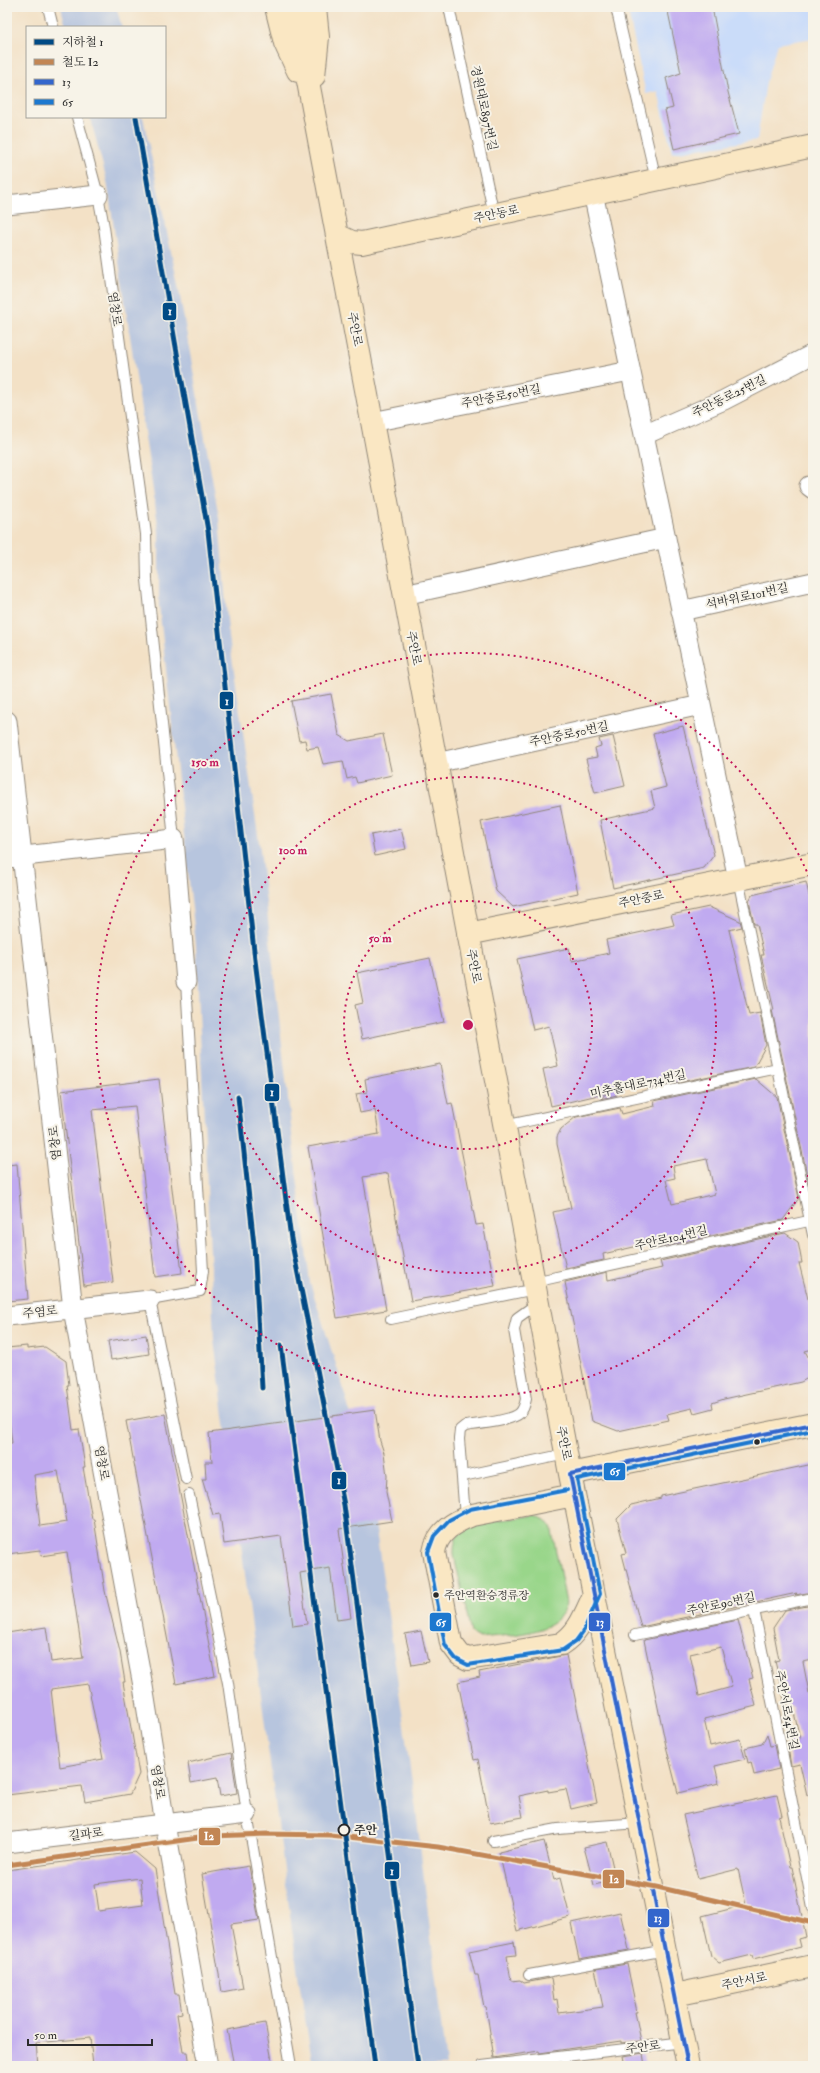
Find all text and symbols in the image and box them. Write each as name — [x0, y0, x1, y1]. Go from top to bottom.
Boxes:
legend — [26, 26, 166, 118]
text: 지하철 1 — [62, 35, 104, 50]
text: 철도 I2 — [62, 55, 99, 70]
street label: 경원대로897번길 — [467, 64, 500, 152]
text: 13 — [62, 75, 71, 90]
text: 65 — [62, 95, 74, 110]
street label: 주안동로 — [472, 202, 521, 227]
street label: 염창로 — [105, 291, 124, 328]
line badge: 1 — [162, 302, 177, 321]
text: 1 — [168, 305, 172, 318]
street label: 주안로 — [344, 311, 365, 348]
street label: 주안동로25번길 — [690, 372, 769, 421]
street label: 주안중로50번길 — [460, 381, 542, 412]
street label: 석바위로101번길 — [704, 580, 790, 613]
street label: 주안로 — [403, 630, 424, 667]
line badge: 1 — [219, 691, 234, 710]
text: 1 — [225, 695, 229, 708]
street label: 주안중로50번길 — [528, 719, 610, 750]
text: 150 m — [191, 755, 219, 770]
text: 100 m — [279, 843, 308, 858]
street label: 주안중로 — [617, 887, 666, 912]
text: 50 m — [368, 931, 392, 946]
street label: 주안로 — [463, 948, 484, 985]
centre of rings — [461, 1018, 475, 1032]
street label: 미추홀대로734번길 — [589, 1067, 687, 1102]
line badge: 1 — [264, 1083, 280, 1102]
text: 1 — [270, 1086, 274, 1099]
street label: 염창로 — [46, 1124, 65, 1161]
street label: 주안로104번길 — [633, 1223, 709, 1254]
street label: 주염로 — [22, 1303, 59, 1322]
street label: 주안로 — [553, 1425, 574, 1462]
unlabelled marker — [752, 1437, 762, 1447]
street label: 염창로 — [91, 1445, 112, 1482]
line badge: 65 — [603, 1462, 626, 1481]
text: 65 — [610, 1465, 620, 1478]
line badge: 1 — [331, 1471, 347, 1490]
text: 1 — [337, 1474, 341, 1487]
place label: 주안역환승정류장 — [444, 1589, 529, 1602]
marker: 주안역환승정류장 — [431, 1590, 441, 1600]
street label: 주안로90번길 — [685, 1590, 757, 1619]
line badge: 65 — [429, 1612, 452, 1632]
line badge: 13 — [588, 1612, 611, 1632]
text: 65 — [436, 1616, 446, 1629]
text: 13 — [596, 1616, 604, 1629]
street label: 주안서로54번길 — [771, 1669, 802, 1751]
street label: 염창로 — [147, 1764, 168, 1801]
marker: 주안 — [337, 1823, 351, 1837]
place label: 주안 — [354, 1823, 378, 1838]
street label: 길파로 — [68, 1825, 105, 1844]
line badge: I2 — [198, 1827, 221, 1846]
text: I2 — [204, 1830, 214, 1843]
line badge: 1 — [384, 1861, 400, 1880]
text: 1 — [390, 1865, 394, 1878]
line badge: I2 — [602, 1869, 625, 1889]
text: I2 — [609, 1873, 619, 1886]
line badge: 13 — [647, 1908, 670, 1928]
text: 13 — [654, 1912, 662, 1925]
street label: 주안서로 — [720, 1969, 769, 1994]
scale bar — [28, 2021, 152, 2047]
text: 50 m — [34, 2028, 58, 2043]
street label: 주안로 — [625, 2038, 662, 2057]

